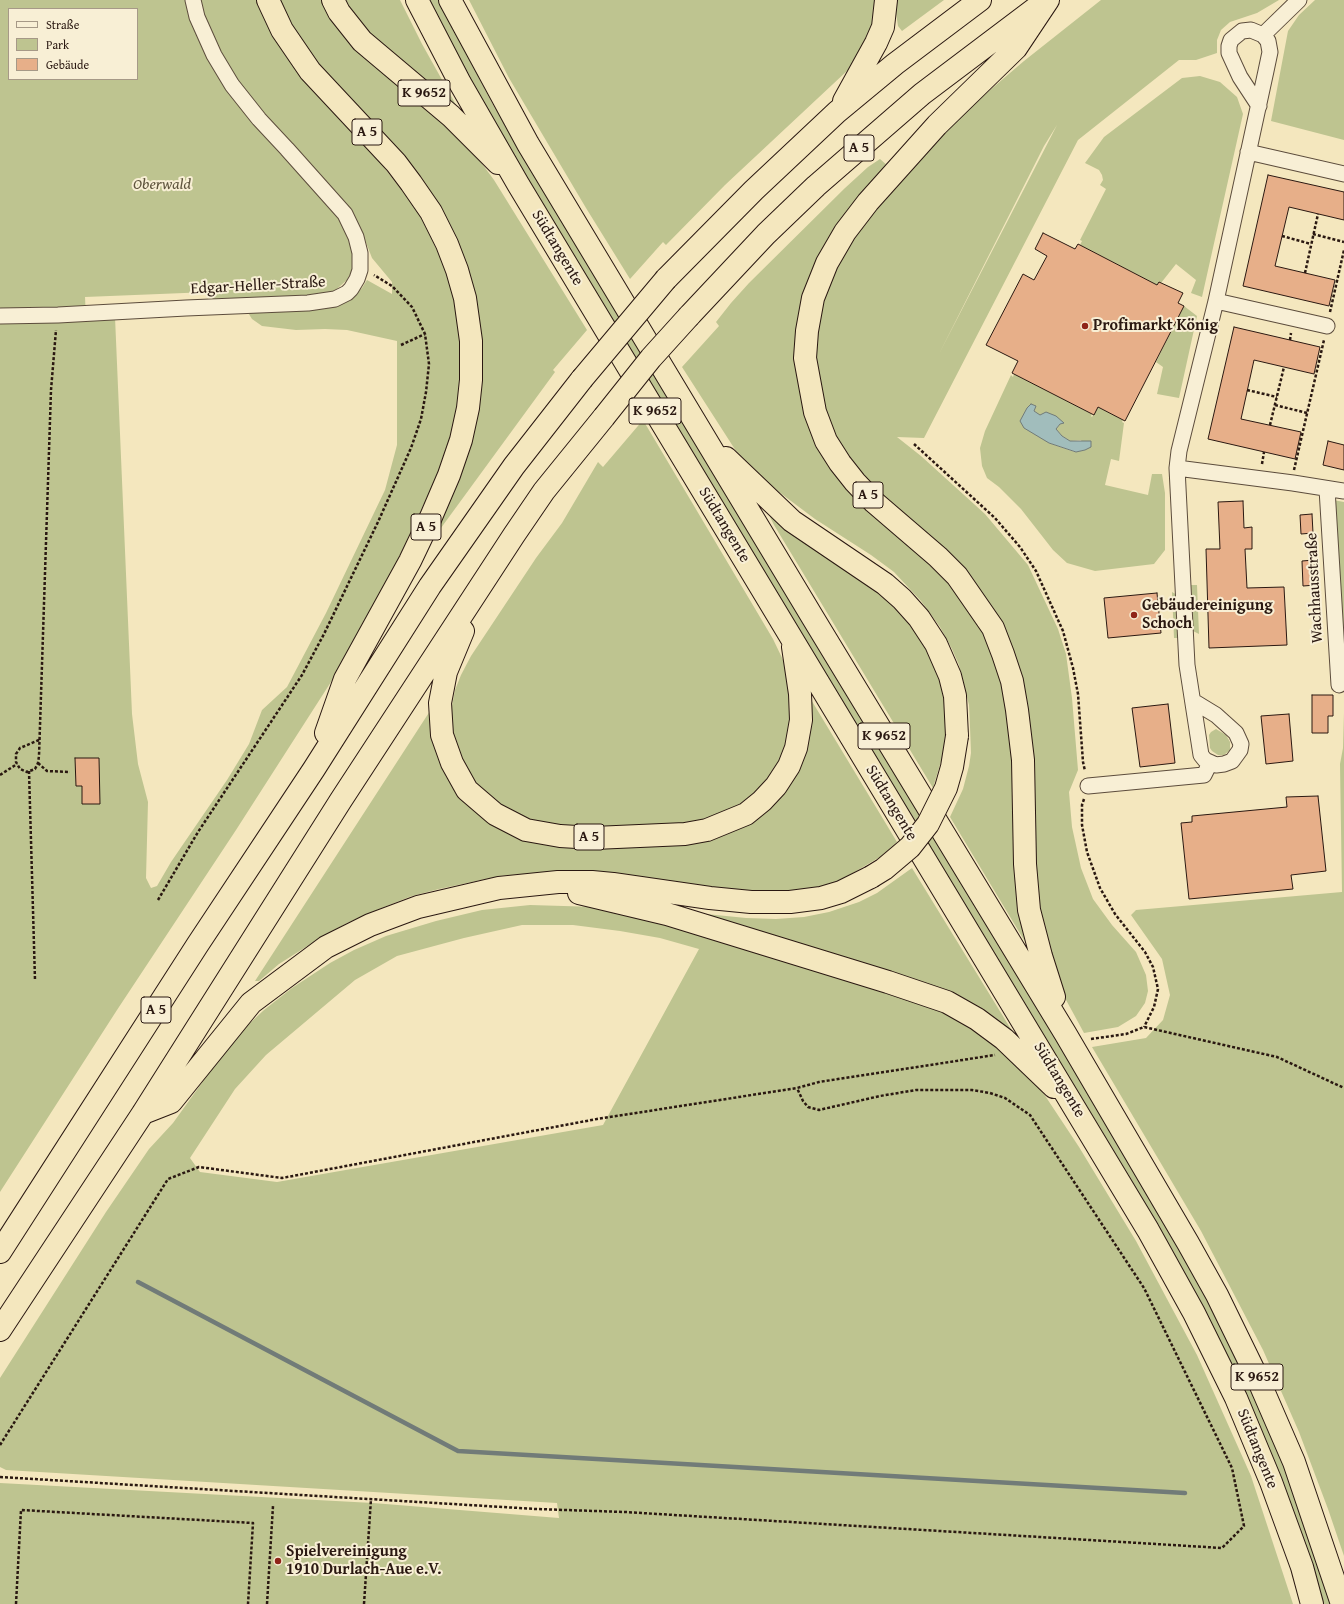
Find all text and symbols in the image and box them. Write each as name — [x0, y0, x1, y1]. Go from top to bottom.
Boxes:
legend — [8, 8, 138, 80]
text: Straße — [46, 16, 79, 33]
text: Park — [46, 36, 69, 53]
text: Gebäude — [46, 56, 89, 73]
road number: K 9652 — [398, 80, 450, 106]
road number: A 5 — [352, 119, 382, 145]
road number: A 5 — [844, 135, 874, 161]
park label: Oberwald — [133, 175, 191, 195]
street label: Südtangente — [527, 207, 587, 289]
street label: Edgar-Heller-Straße — [190, 273, 326, 299]
place label: Profimarkt König — [1093, 316, 1218, 336]
marker: Profimarkt König — [1080, 321, 1090, 331]
road number: K 9652 — [629, 398, 681, 424]
road number: A 5 — [853, 482, 883, 508]
street label: Südtangente — [694, 484, 754, 566]
road number: A 5 — [411, 514, 441, 540]
street label: Wachhausstraße — [1303, 532, 1327, 644]
place label: Gebäudereinigung Schoch — [1142, 596, 1273, 634]
marker: Gebäudereinigung Schoch — [1129, 610, 1139, 620]
road number: K 9652 — [858, 723, 910, 749]
street label: Südtangente — [861, 762, 921, 844]
road number: A 5 — [574, 824, 604, 850]
road number: A 5 — [141, 997, 171, 1023]
street label: Südtangente — [1029, 1039, 1089, 1121]
road number: K 9652 — [1231, 1364, 1283, 1390]
street label: Südtangente — [1232, 1406, 1282, 1492]
place label: Spielvereinigung 1910 Durlach-Aue e.V. — [286, 1542, 442, 1580]
marker: Spielvereinigung 1910 Durlach-Aue e.V. — [273, 1556, 283, 1566]

